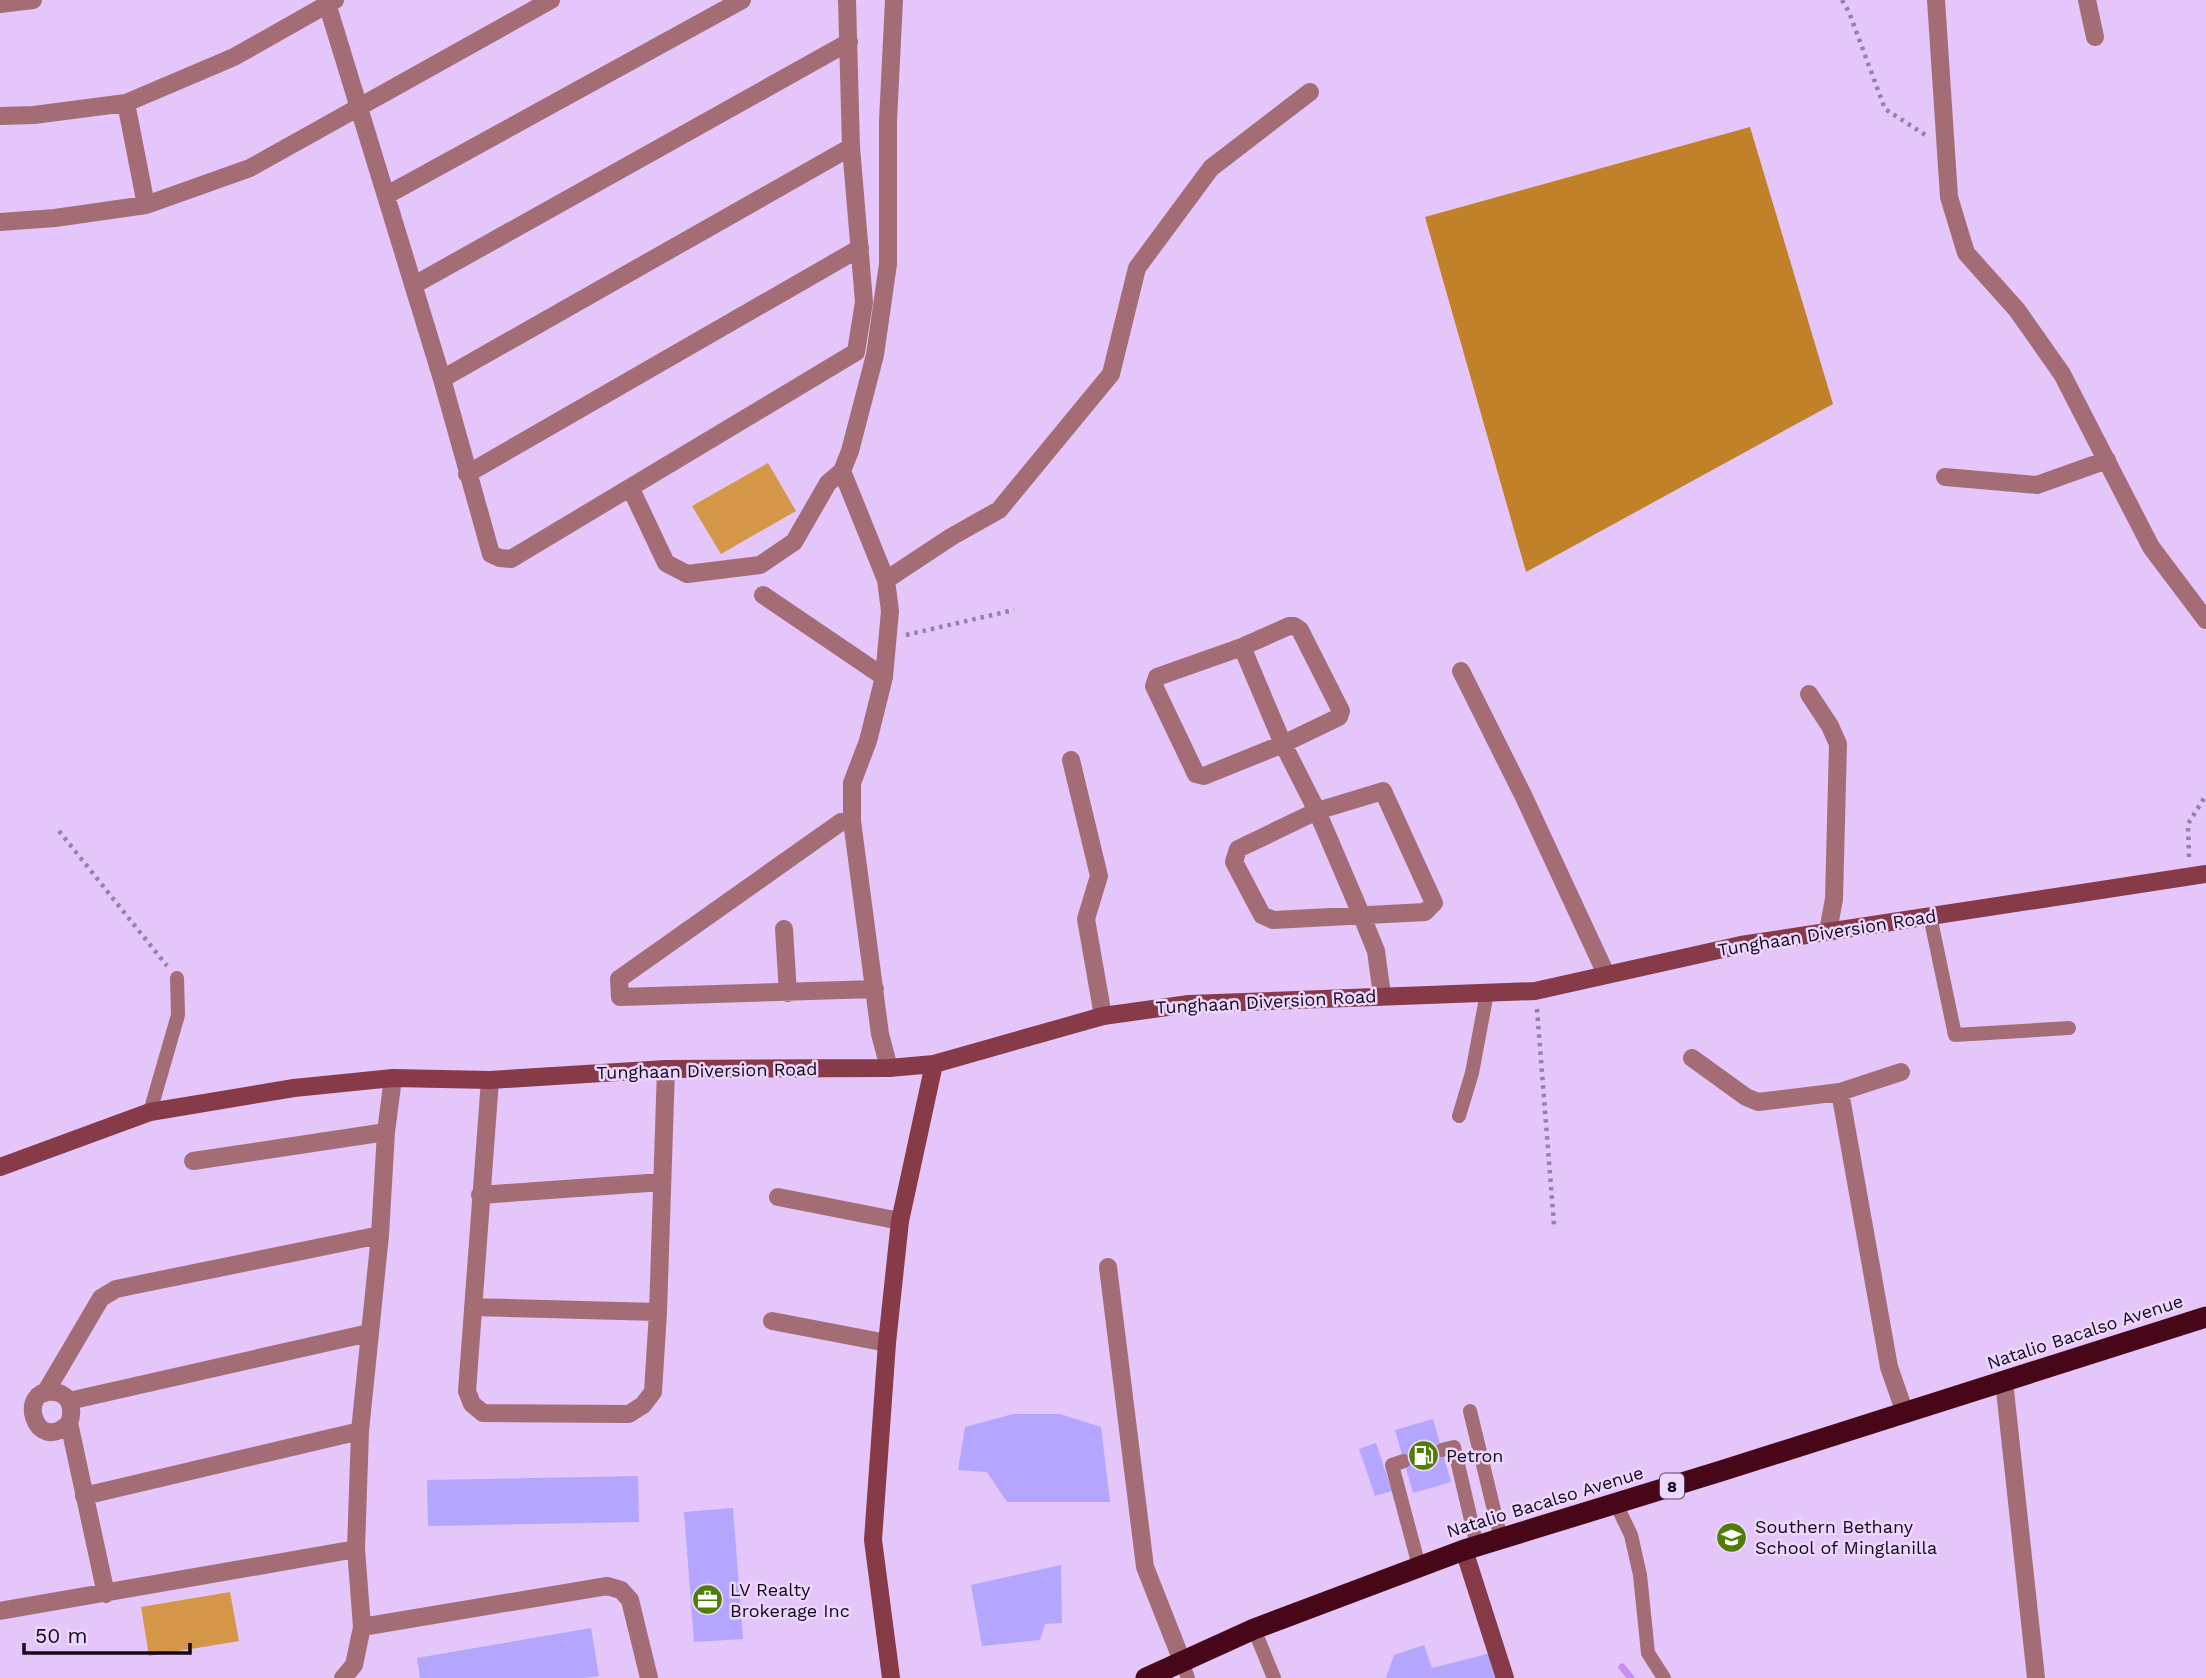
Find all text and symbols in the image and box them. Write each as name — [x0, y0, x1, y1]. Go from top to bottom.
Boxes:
street label: Tunghaan Diversion Road — [1716, 905, 1938, 960]
street label: Tunghaan Diversion Road — [1155, 985, 1377, 1018]
street label: Tunghaan Diversion Road — [596, 1058, 818, 1083]
street label: Natalio Bacalso Avenue — [1984, 1290, 2186, 1373]
fuel station icon: Petron — [1406, 1439, 1440, 1473]
place label: Petron — [1446, 1445, 1503, 1466]
street label: Natalio Bacalso Avenue — [1444, 1462, 1646, 1542]
road number: 8 — [1660, 1474, 1684, 1498]
place label: Southern Bethany School of Minglanilla — [1755, 1516, 1937, 1558]
school or university icon: Southern Bethany School of Minglanilla — [1715, 1520, 1749, 1554]
place label: LV Realty Brokerage Inc — [730, 1579, 850, 1621]
office icon: LV Realty Brokerage Inc — [690, 1583, 724, 1617]
scale bar — [24, 1612, 191, 1656]
text: 50 m — [35, 1623, 87, 1648]

